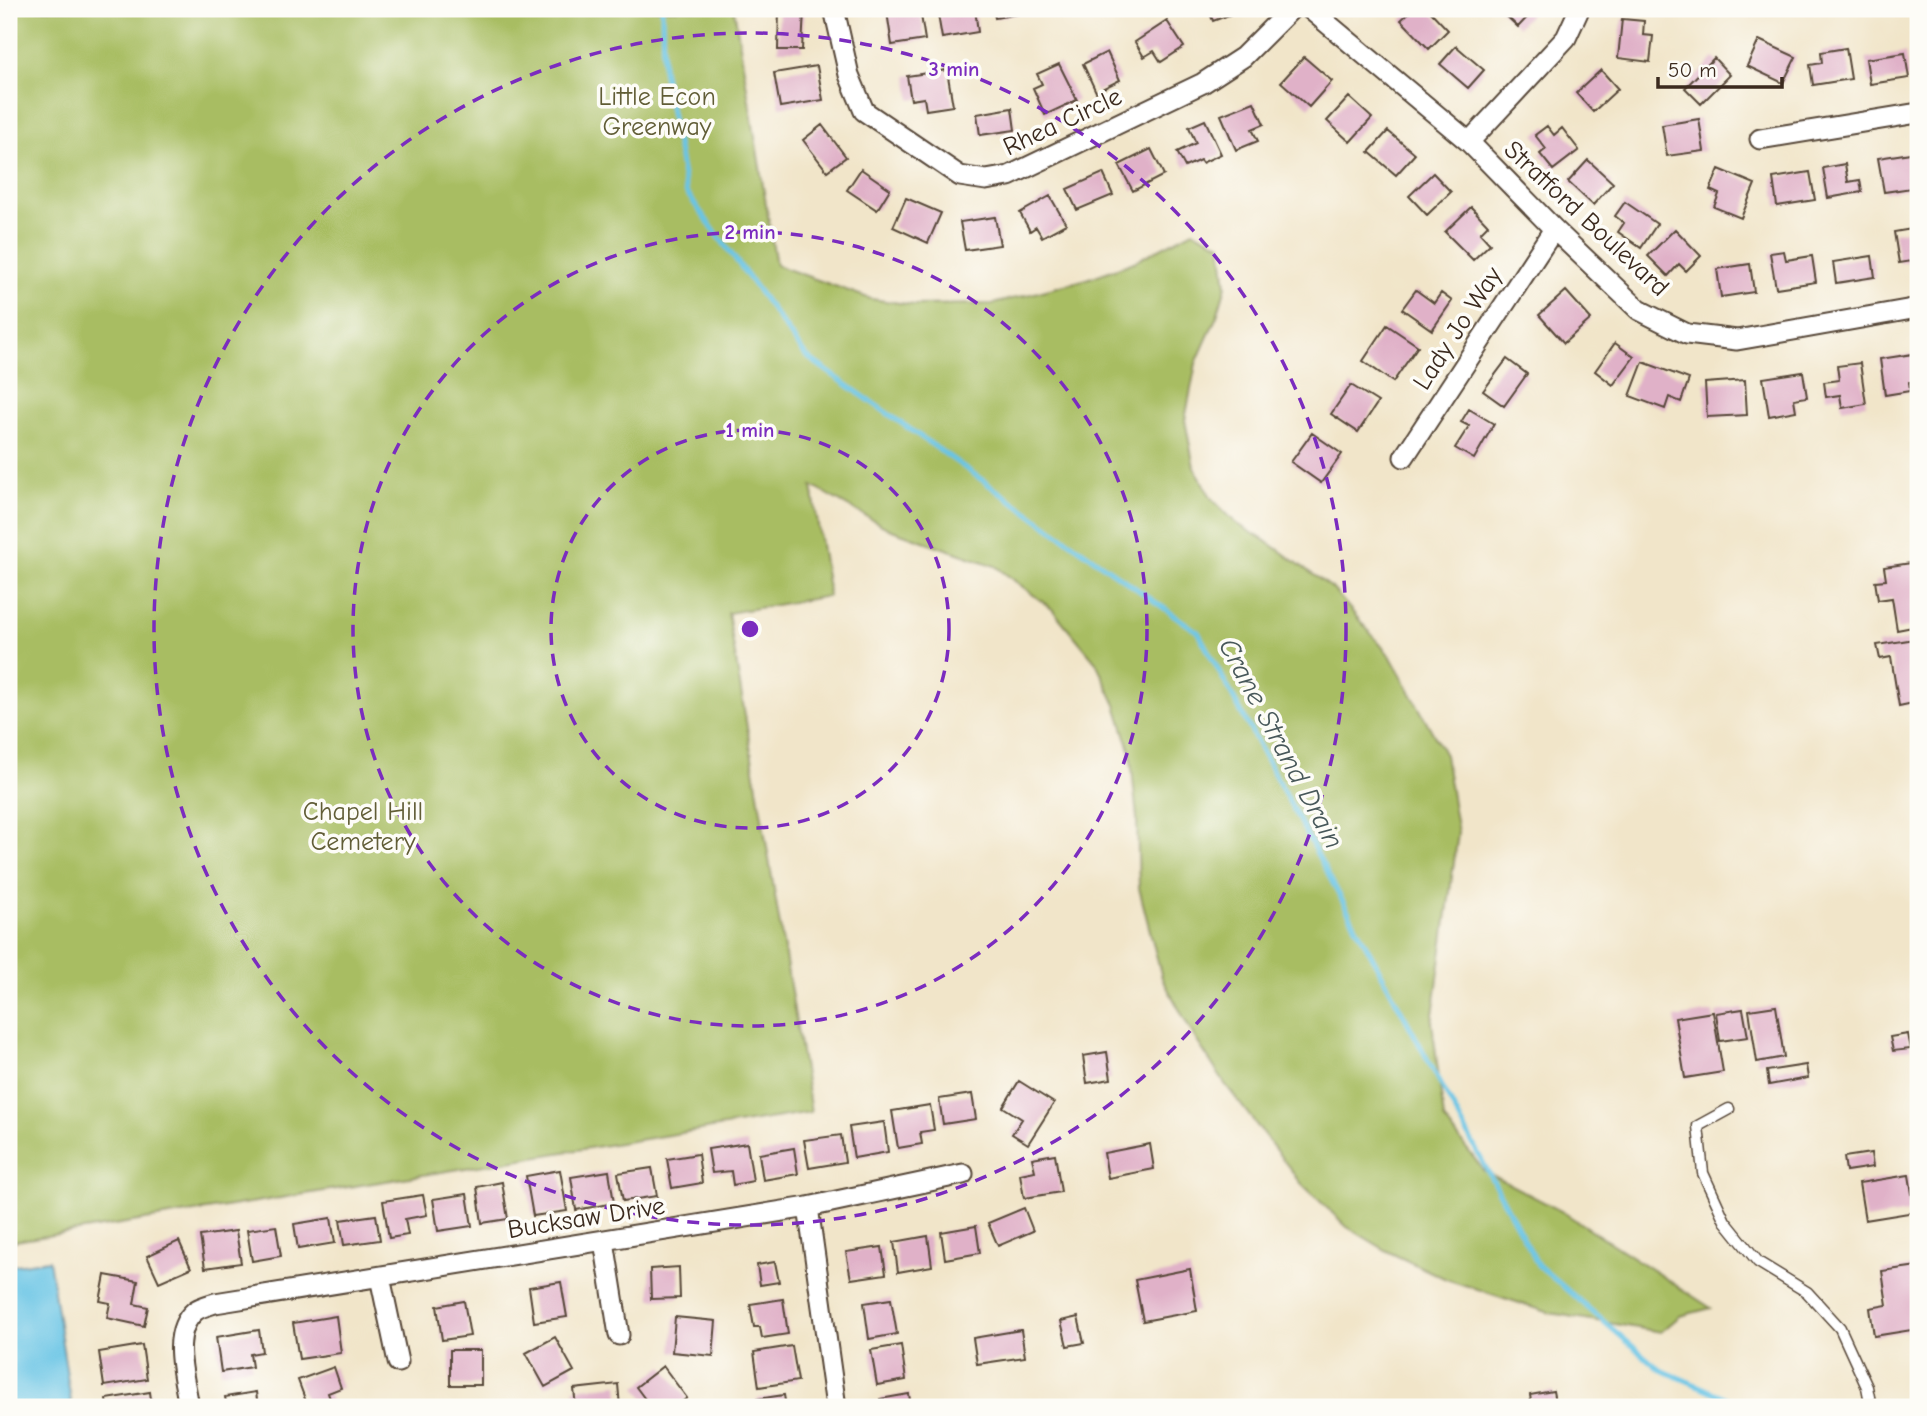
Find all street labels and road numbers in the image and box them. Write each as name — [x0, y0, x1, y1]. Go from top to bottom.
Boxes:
street label: Rhea Circle — [998, 81, 1126, 162]
street label: Stratford Boulevard — [1498, 135, 1675, 303]
street label: Lady Jo Way — [1407, 261, 1509, 396]
street label: Bucksaw Drive — [505, 1191, 667, 1245]

